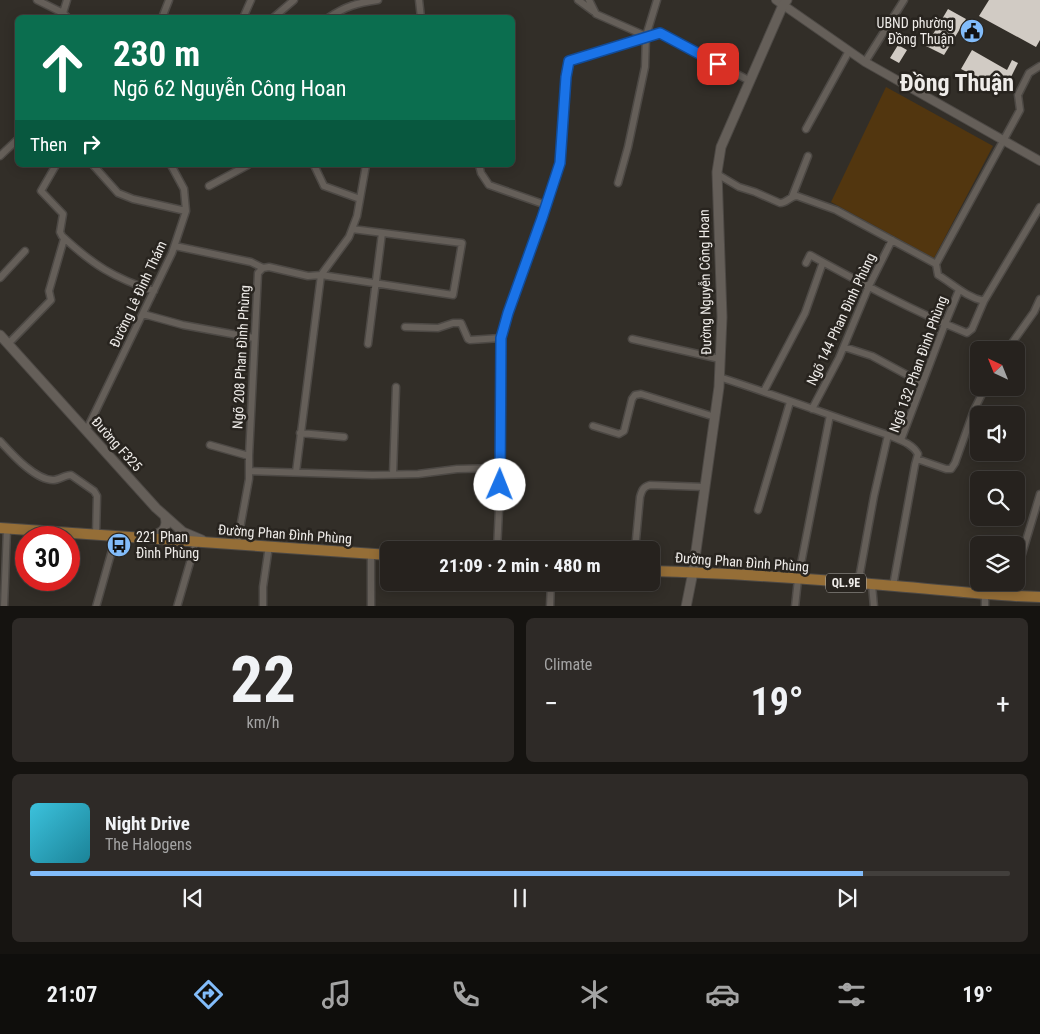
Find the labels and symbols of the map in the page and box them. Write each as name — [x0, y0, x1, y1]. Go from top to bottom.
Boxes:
place label: UBND phường Đồng Thuận — [877, 15, 954, 47]
public building icon: UBND phường Đồng Thuận — [959, 18, 985, 44]
pin — [697, 43, 739, 85]
district label: Đồng Thuận — [900, 69, 1014, 97]
street label: Đường Nguyễn Công Hoan — [696, 209, 714, 355]
street label: Đường Lê Đình Thám — [106, 238, 170, 350]
street label: Ngõ 144 Phan Đình Phùng — [803, 250, 879, 388]
street label: Ngõ 208 Phan Đình Phùng — [229, 285, 253, 429]
street label: Ngõ 132 Phan Đình Phùng — [886, 294, 950, 434]
north arrow — [970, 341, 1025, 396]
street label: Đường F325 — [89, 414, 146, 474]
position arrow — [473, 458, 525, 510]
street label: Đường Phan Đình Phùng — [217, 521, 353, 547]
speed limit sign: 30 — [15, 526, 80, 591]
place label: 221 Phan Đình Phùng — [136, 529, 199, 561]
bus stop icon: 221 Phan Đình Phùng — [106, 532, 132, 558]
street label: Đường Phan Đình Phùng — [674, 549, 810, 575]
road number: QL.9E — [826, 574, 866, 592]

